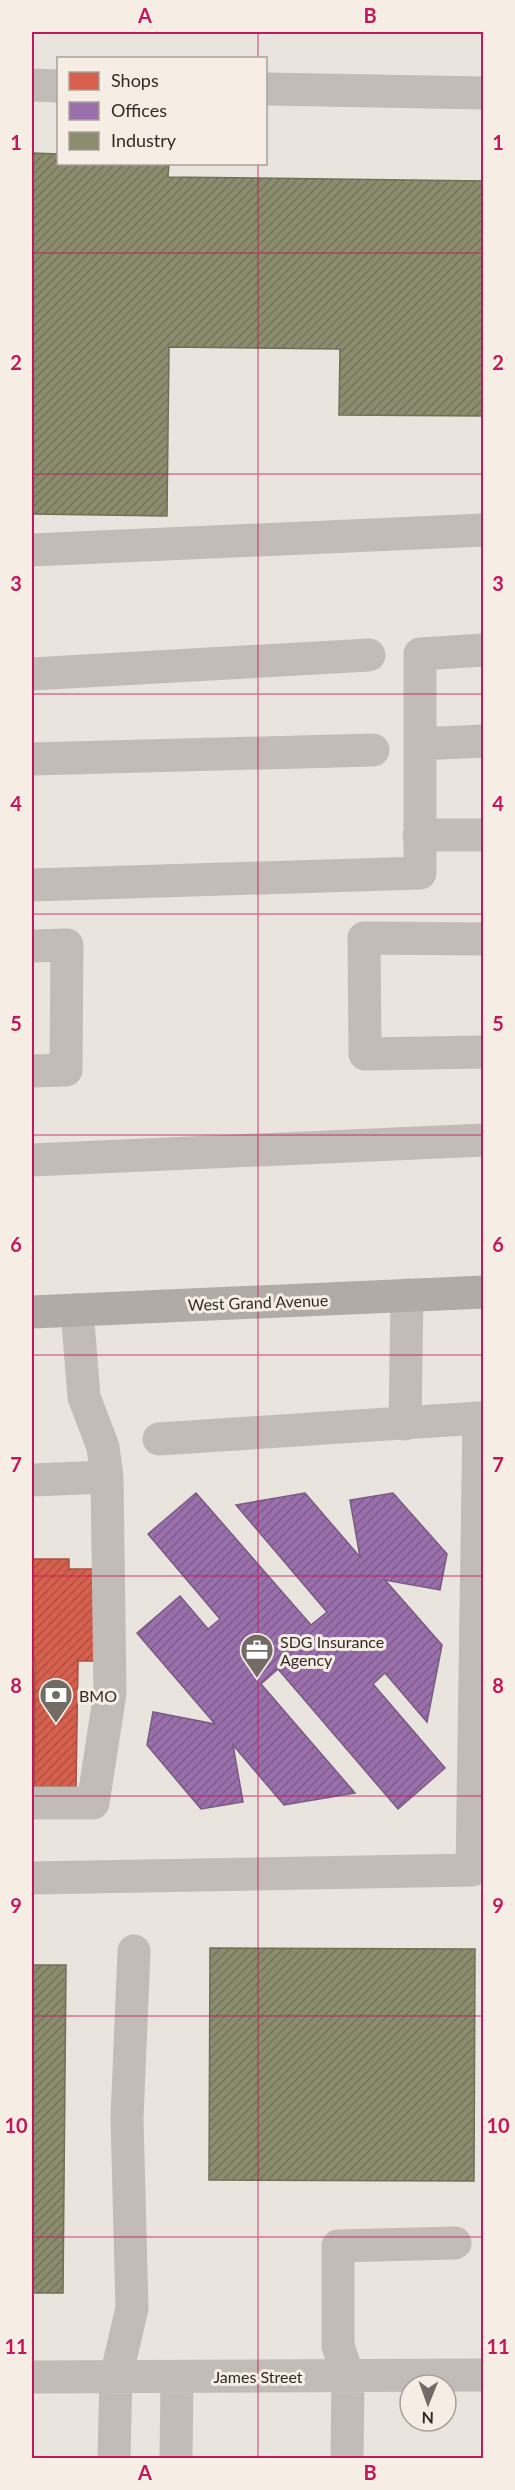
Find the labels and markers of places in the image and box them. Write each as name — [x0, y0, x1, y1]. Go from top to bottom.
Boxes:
office icon: SDG Insurance Agency — [239, 1632, 275, 1679]
place label: SDG Insurance Agency — [280, 1632, 384, 1669]
bank icon: BMO — [38, 1677, 74, 1724]
place label: BMO — [79, 1686, 117, 1705]

